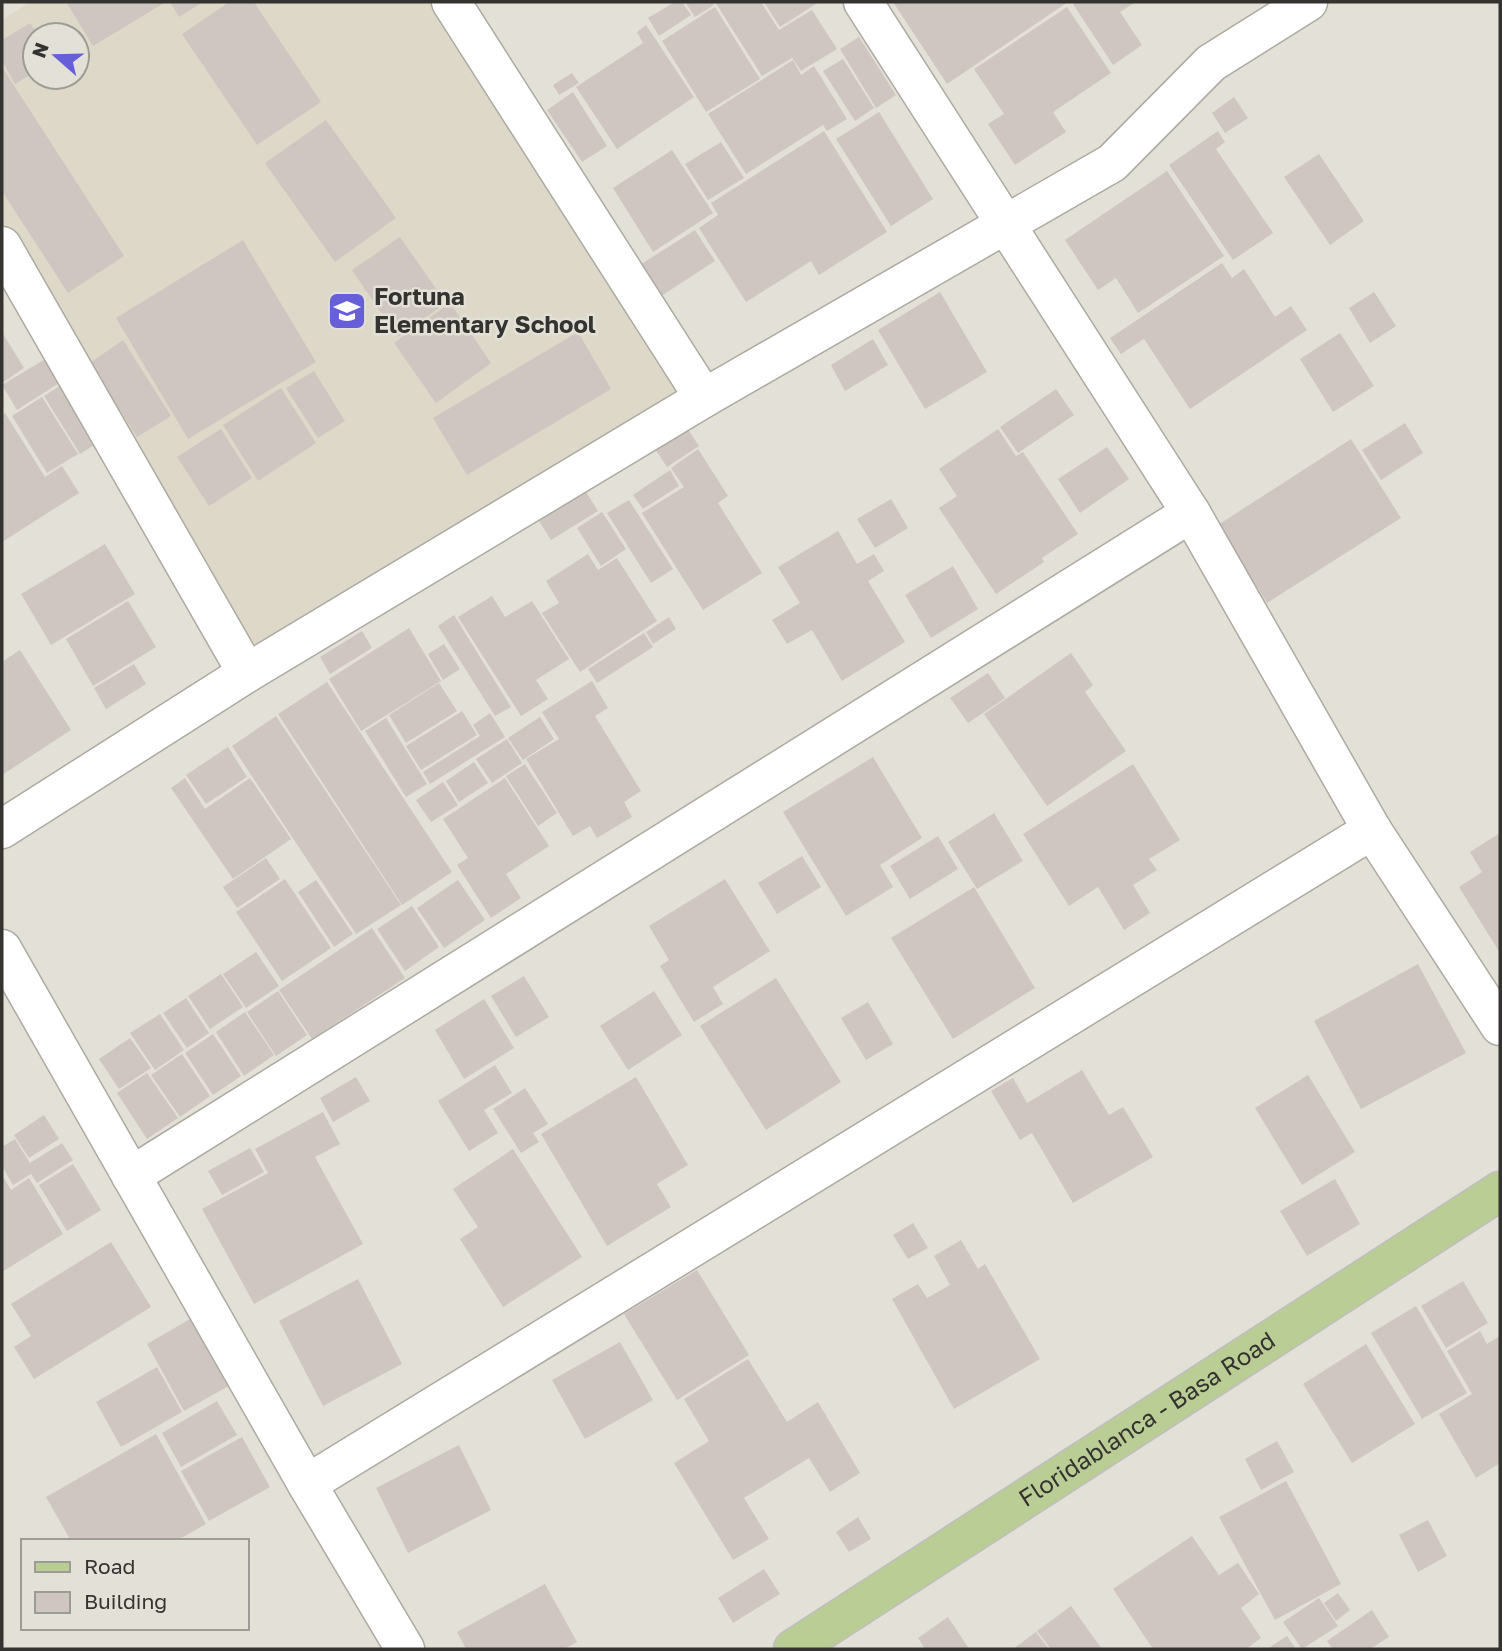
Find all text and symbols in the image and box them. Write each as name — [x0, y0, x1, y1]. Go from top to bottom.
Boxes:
north arrow — [21, 21, 91, 91]
text: N — [26, 39, 53, 61]
place label: Fortuna Elementary School — [374, 281, 596, 338]
school or university icon: Fortuna Elementary School — [326, 290, 368, 332]
street label: Floridablanca - Basa Road — [1013, 1325, 1280, 1512]
legend — [21, 1539, 248, 1630]
text: Road — [84, 1553, 135, 1579]
text: Building — [84, 1588, 167, 1614]

